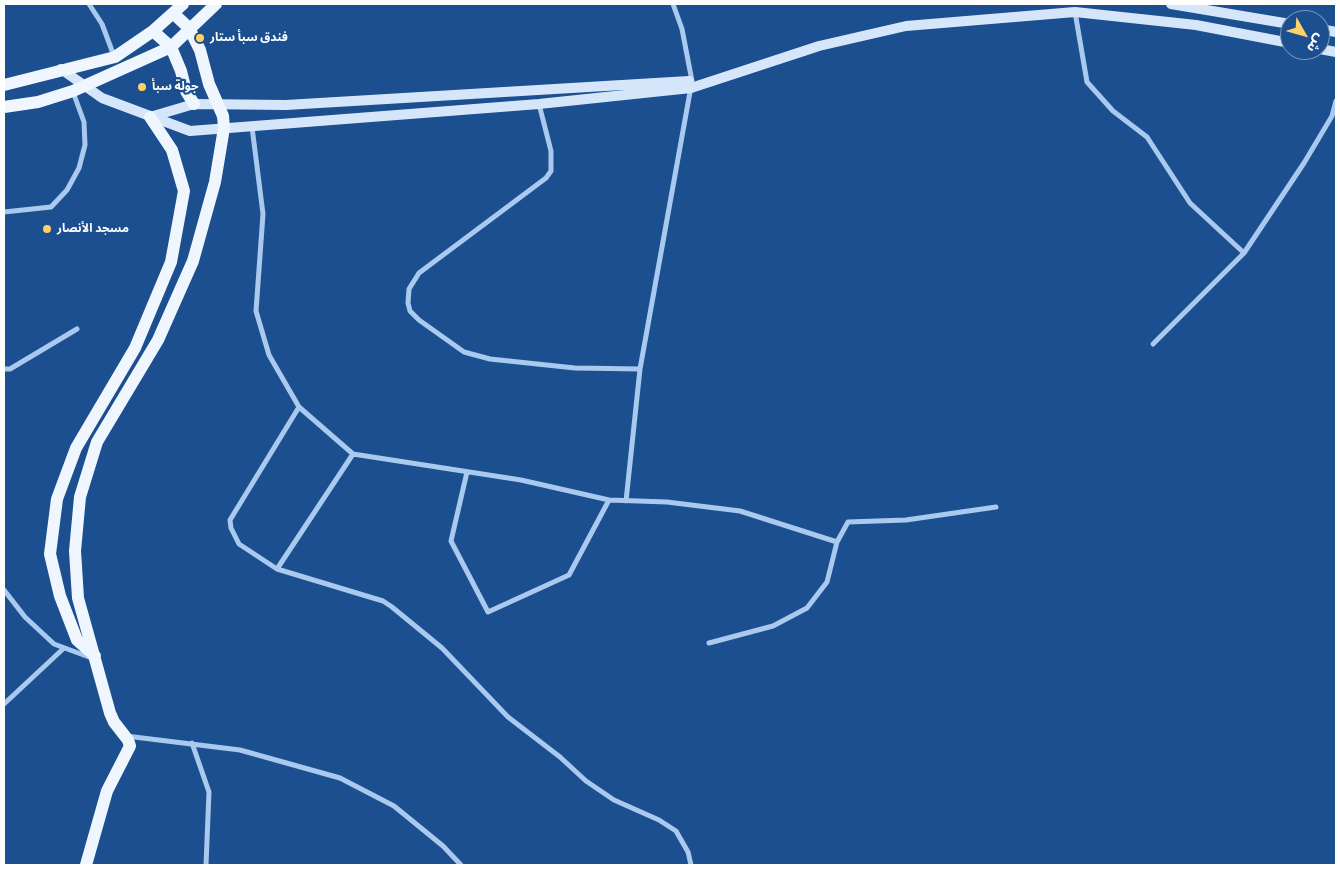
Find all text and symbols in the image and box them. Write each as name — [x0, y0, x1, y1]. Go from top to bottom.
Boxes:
north arrow — [1280, 10, 1330, 60]
place label: فندق سبأ ستار — [210, 31, 288, 45]
text: ش — [1303, 31, 1329, 57]
marker: فندق سبأ ستار — [194, 32, 206, 44]
place label: جولة سبأ — [152, 80, 199, 94]
marker: جولة سبأ — [136, 81, 148, 93]
place label: مسجد الأنصار — [57, 222, 129, 236]
marker: مسجد الأنصار — [41, 223, 53, 235]

